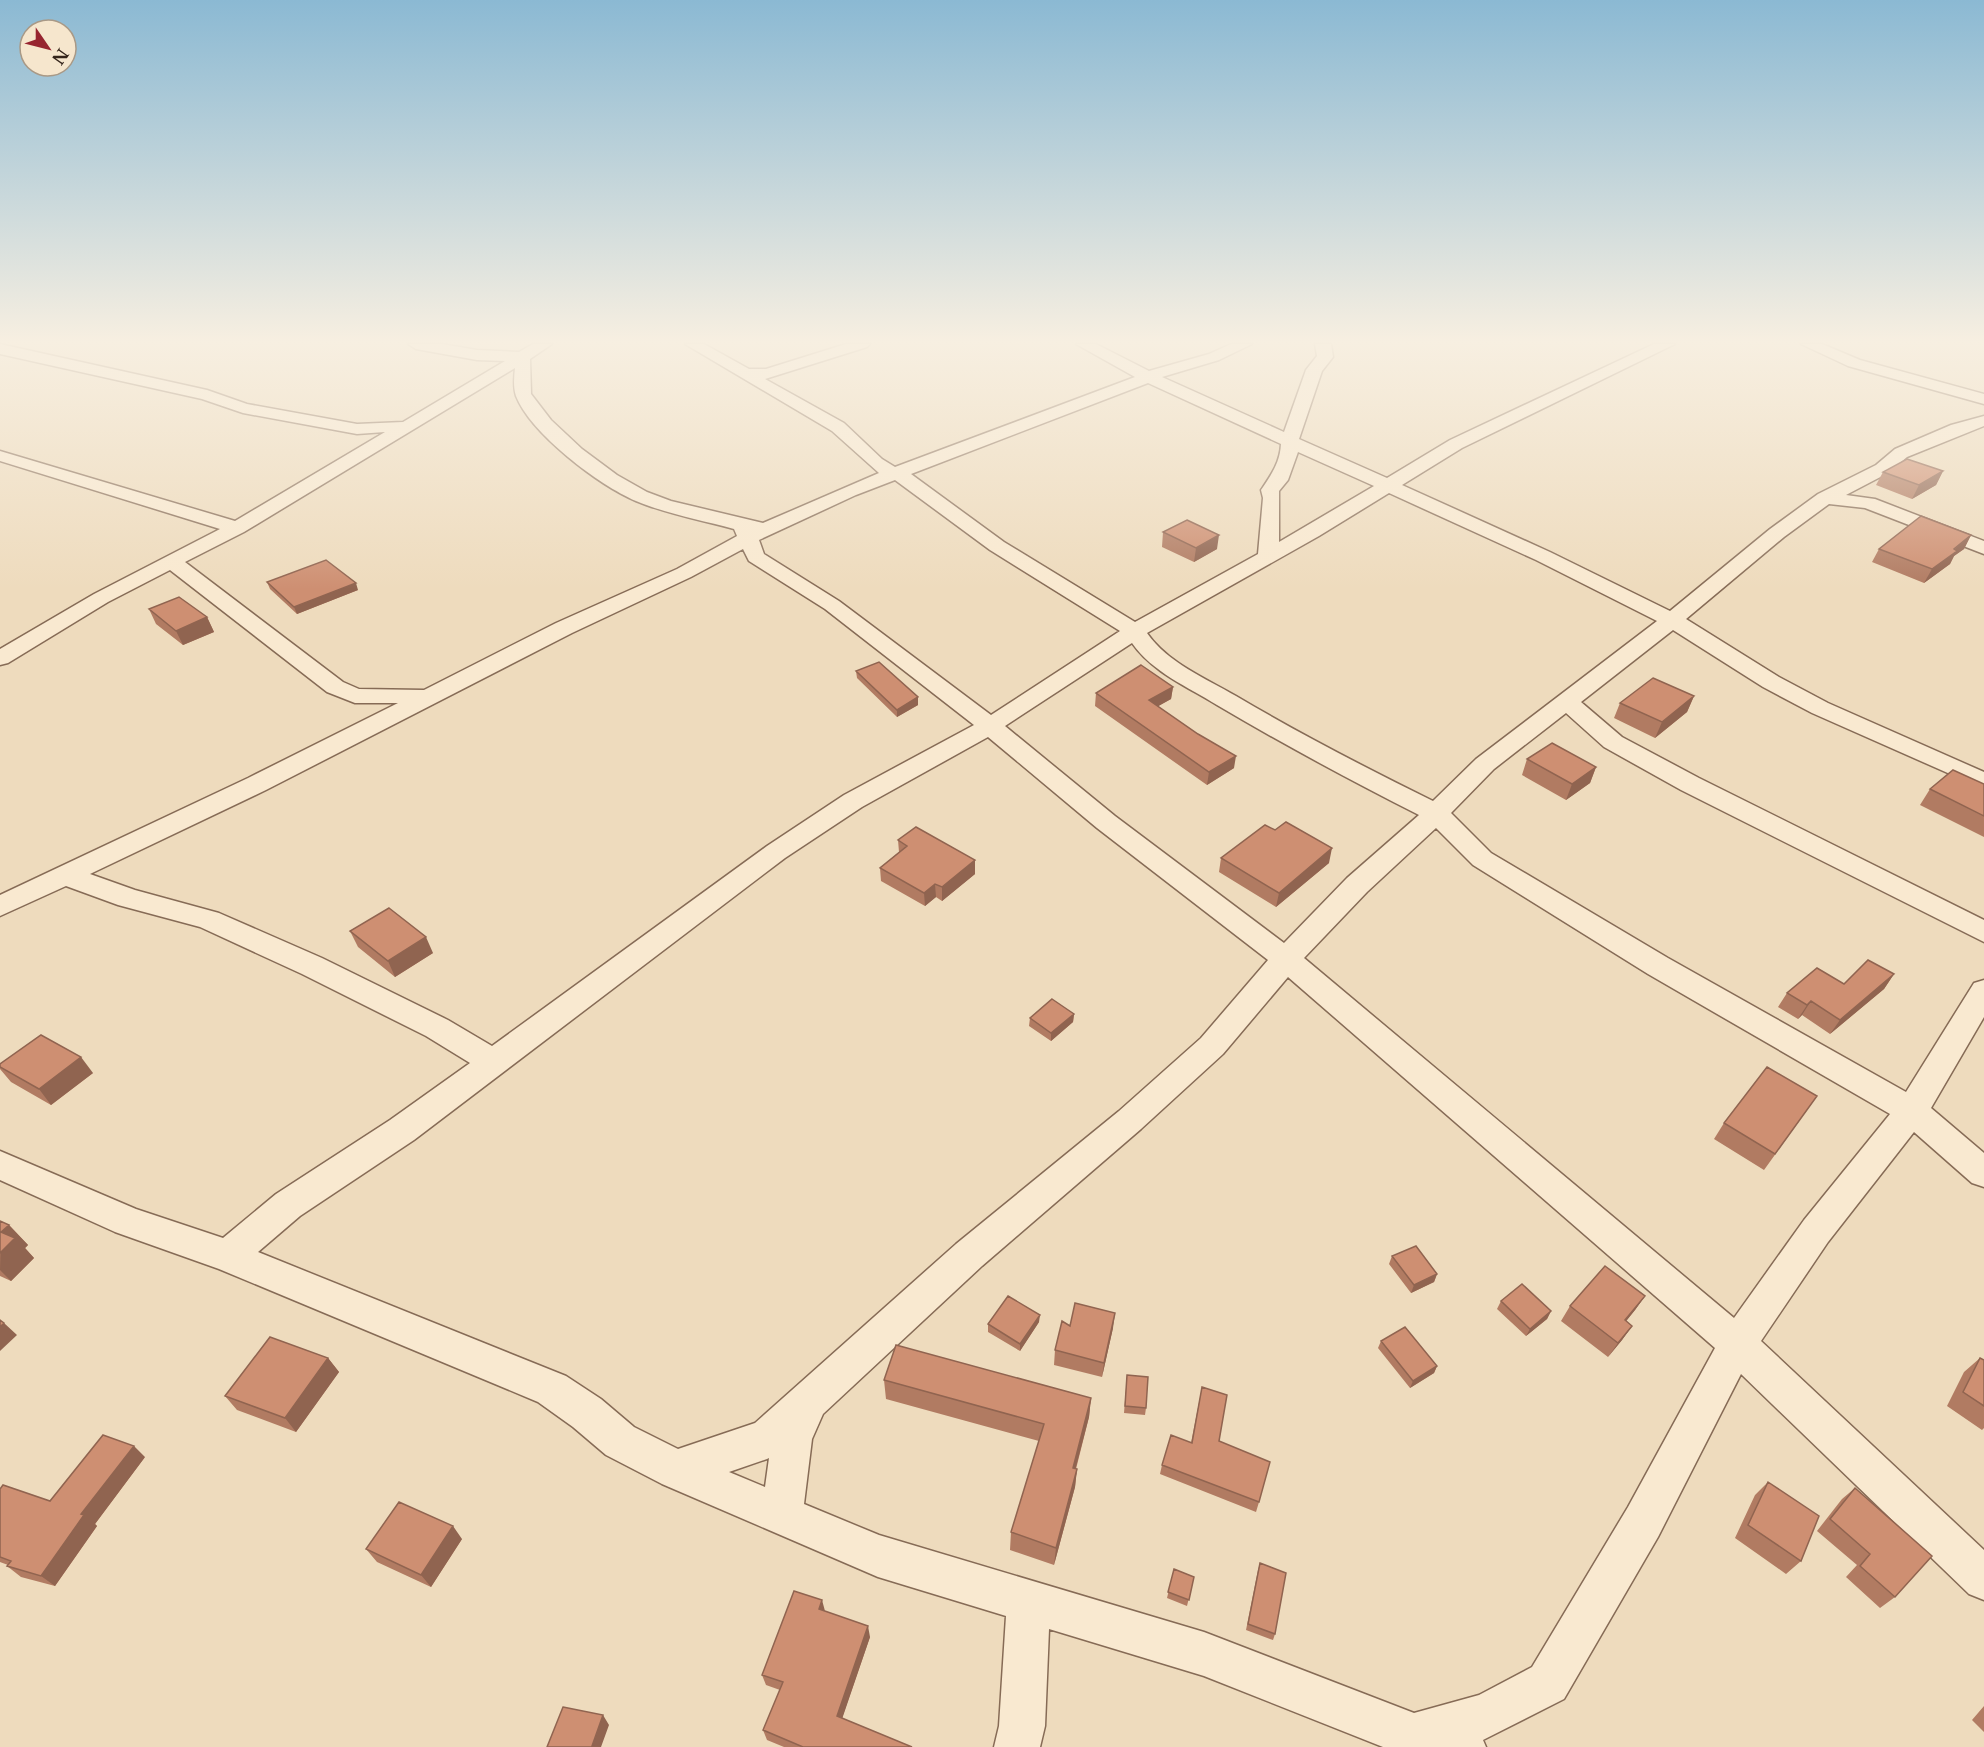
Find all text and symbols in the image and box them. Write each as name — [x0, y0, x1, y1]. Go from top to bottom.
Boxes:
north arrow — [18, 18, 78, 78]
text: N — [48, 45, 73, 69]

